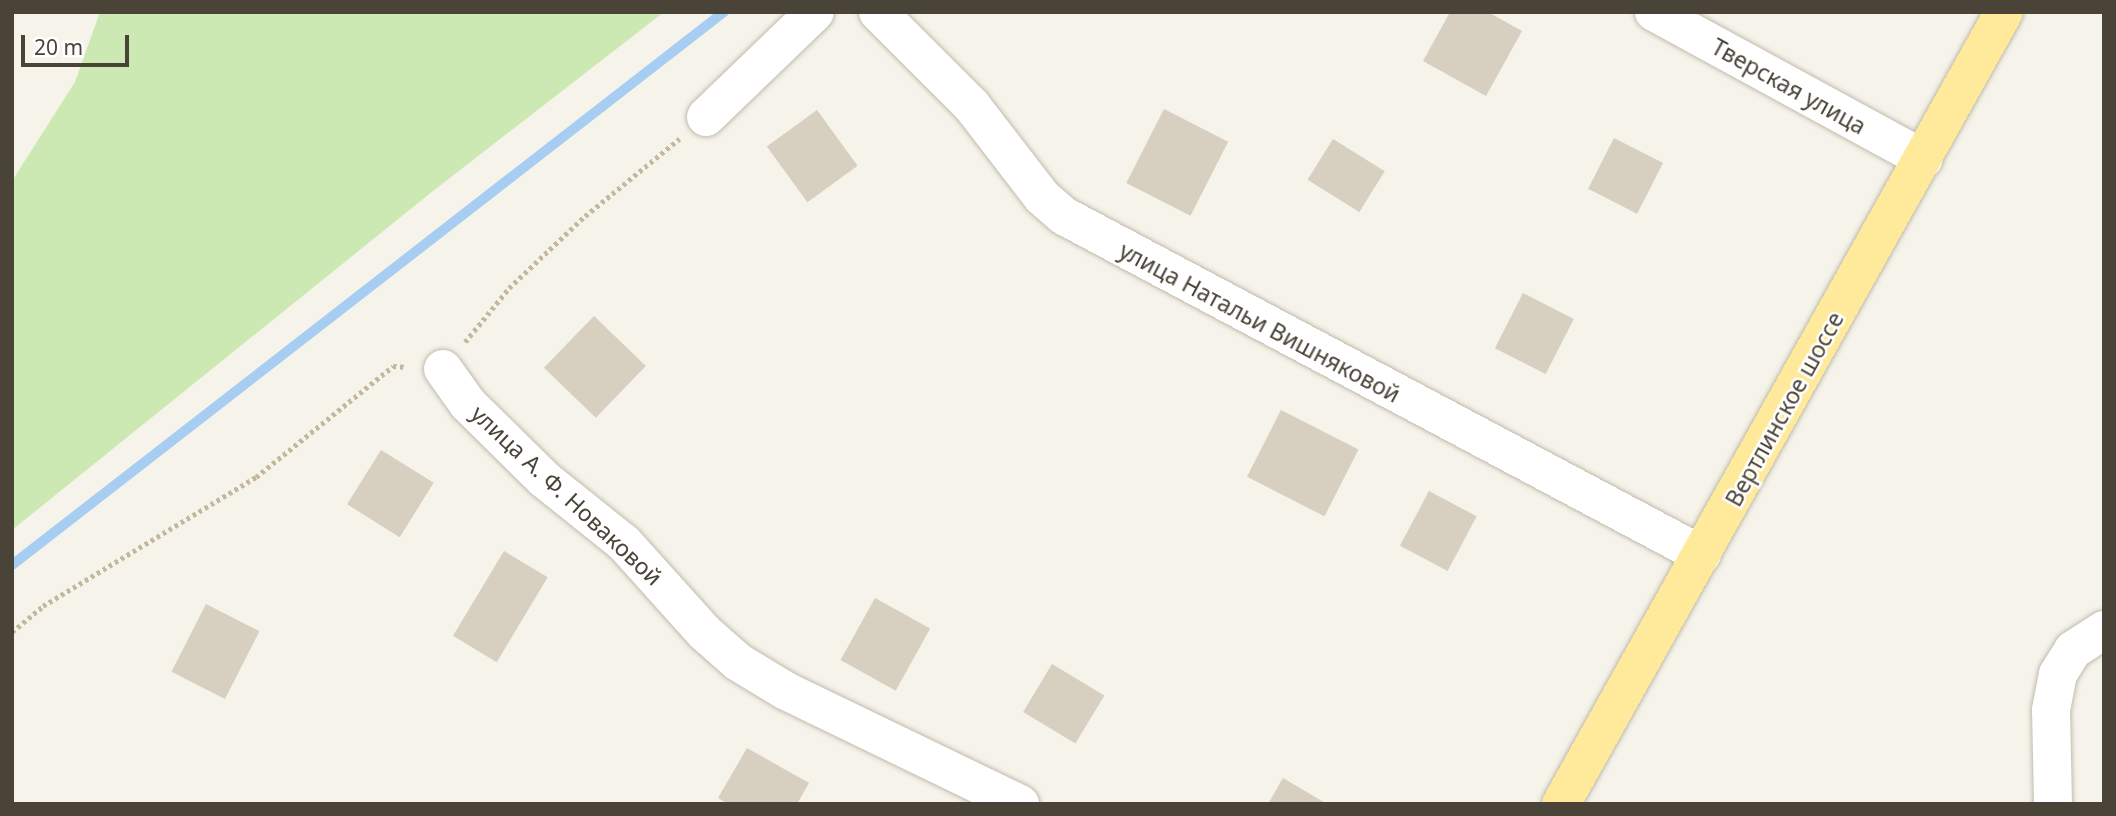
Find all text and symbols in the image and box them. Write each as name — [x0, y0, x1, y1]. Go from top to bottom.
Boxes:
scale bar — [24, 21, 133, 65]
street label: Тверская улица — [1707, 32, 1871, 140]
text: 20 m — [34, 33, 83, 61]
street label: улица Натальи Вишняковой — [1115, 236, 1405, 408]
street label: Вертлинское шоссе — [1719, 307, 1849, 511]
street label: улица А. Ф. Новаковой — [466, 399, 668, 591]

